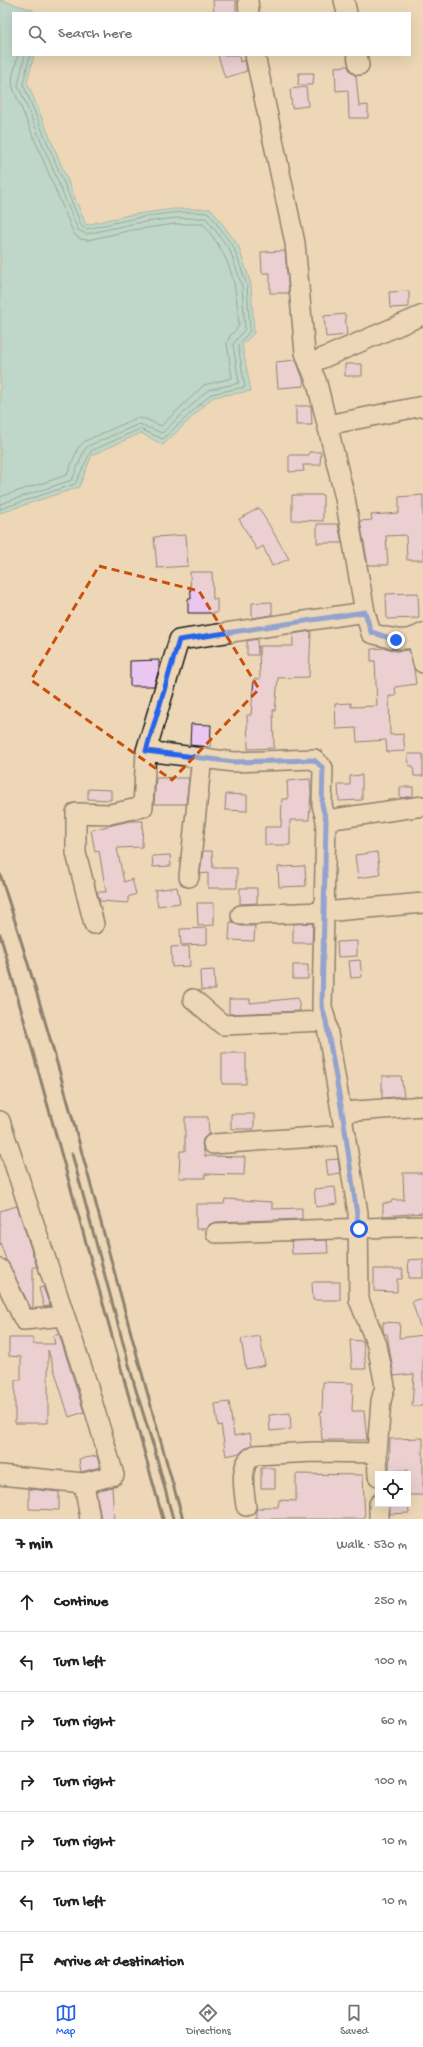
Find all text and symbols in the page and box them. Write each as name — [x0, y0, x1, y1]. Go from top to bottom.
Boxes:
search box — [12, 12, 411, 56]
icon: search — [26, 23, 48, 45]
text: Search here — [58, 25, 132, 43]
route end — [387, 631, 405, 649]
route start — [350, 1220, 368, 1238]
map controls — [375, 1471, 411, 1507]
button: locate — [375, 1471, 411, 1507]
text: 7 min — [16, 1535, 53, 1555]
text: Walk · 530 m — [337, 1538, 407, 1553]
icon: ahead — [16, 1591, 38, 1613]
text: Continue — [54, 1593, 108, 1611]
text: 250 m — [374, 1594, 407, 1609]
icon: left — [16, 1651, 38, 1673]
text: Turn left — [54, 1653, 105, 1671]
text: 100 m — [375, 1654, 407, 1669]
icon: right — [16, 1711, 38, 1733]
text: Turn right — [54, 1713, 114, 1731]
text: 60 m — [381, 1714, 407, 1729]
icon: right — [16, 1771, 38, 1793]
text: Turn right — [54, 1773, 114, 1791]
text: 100 m — [375, 1774, 407, 1789]
icon: right — [16, 1831, 38, 1853]
text: Turn right — [54, 1833, 114, 1851]
text: 10 m — [382, 1834, 407, 1849]
icon: left — [16, 1891, 38, 1913]
text: Turn left — [54, 1893, 105, 1911]
text: 10 m — [382, 1894, 407, 1909]
icon: arrive — [16, 1951, 38, 1973]
text: Arrive at destination — [54, 1953, 184, 1971]
tab: Map — [55, 2002, 77, 2038]
tab: Directions — [186, 2002, 231, 2038]
tab: Saved — [340, 2002, 368, 2038]

